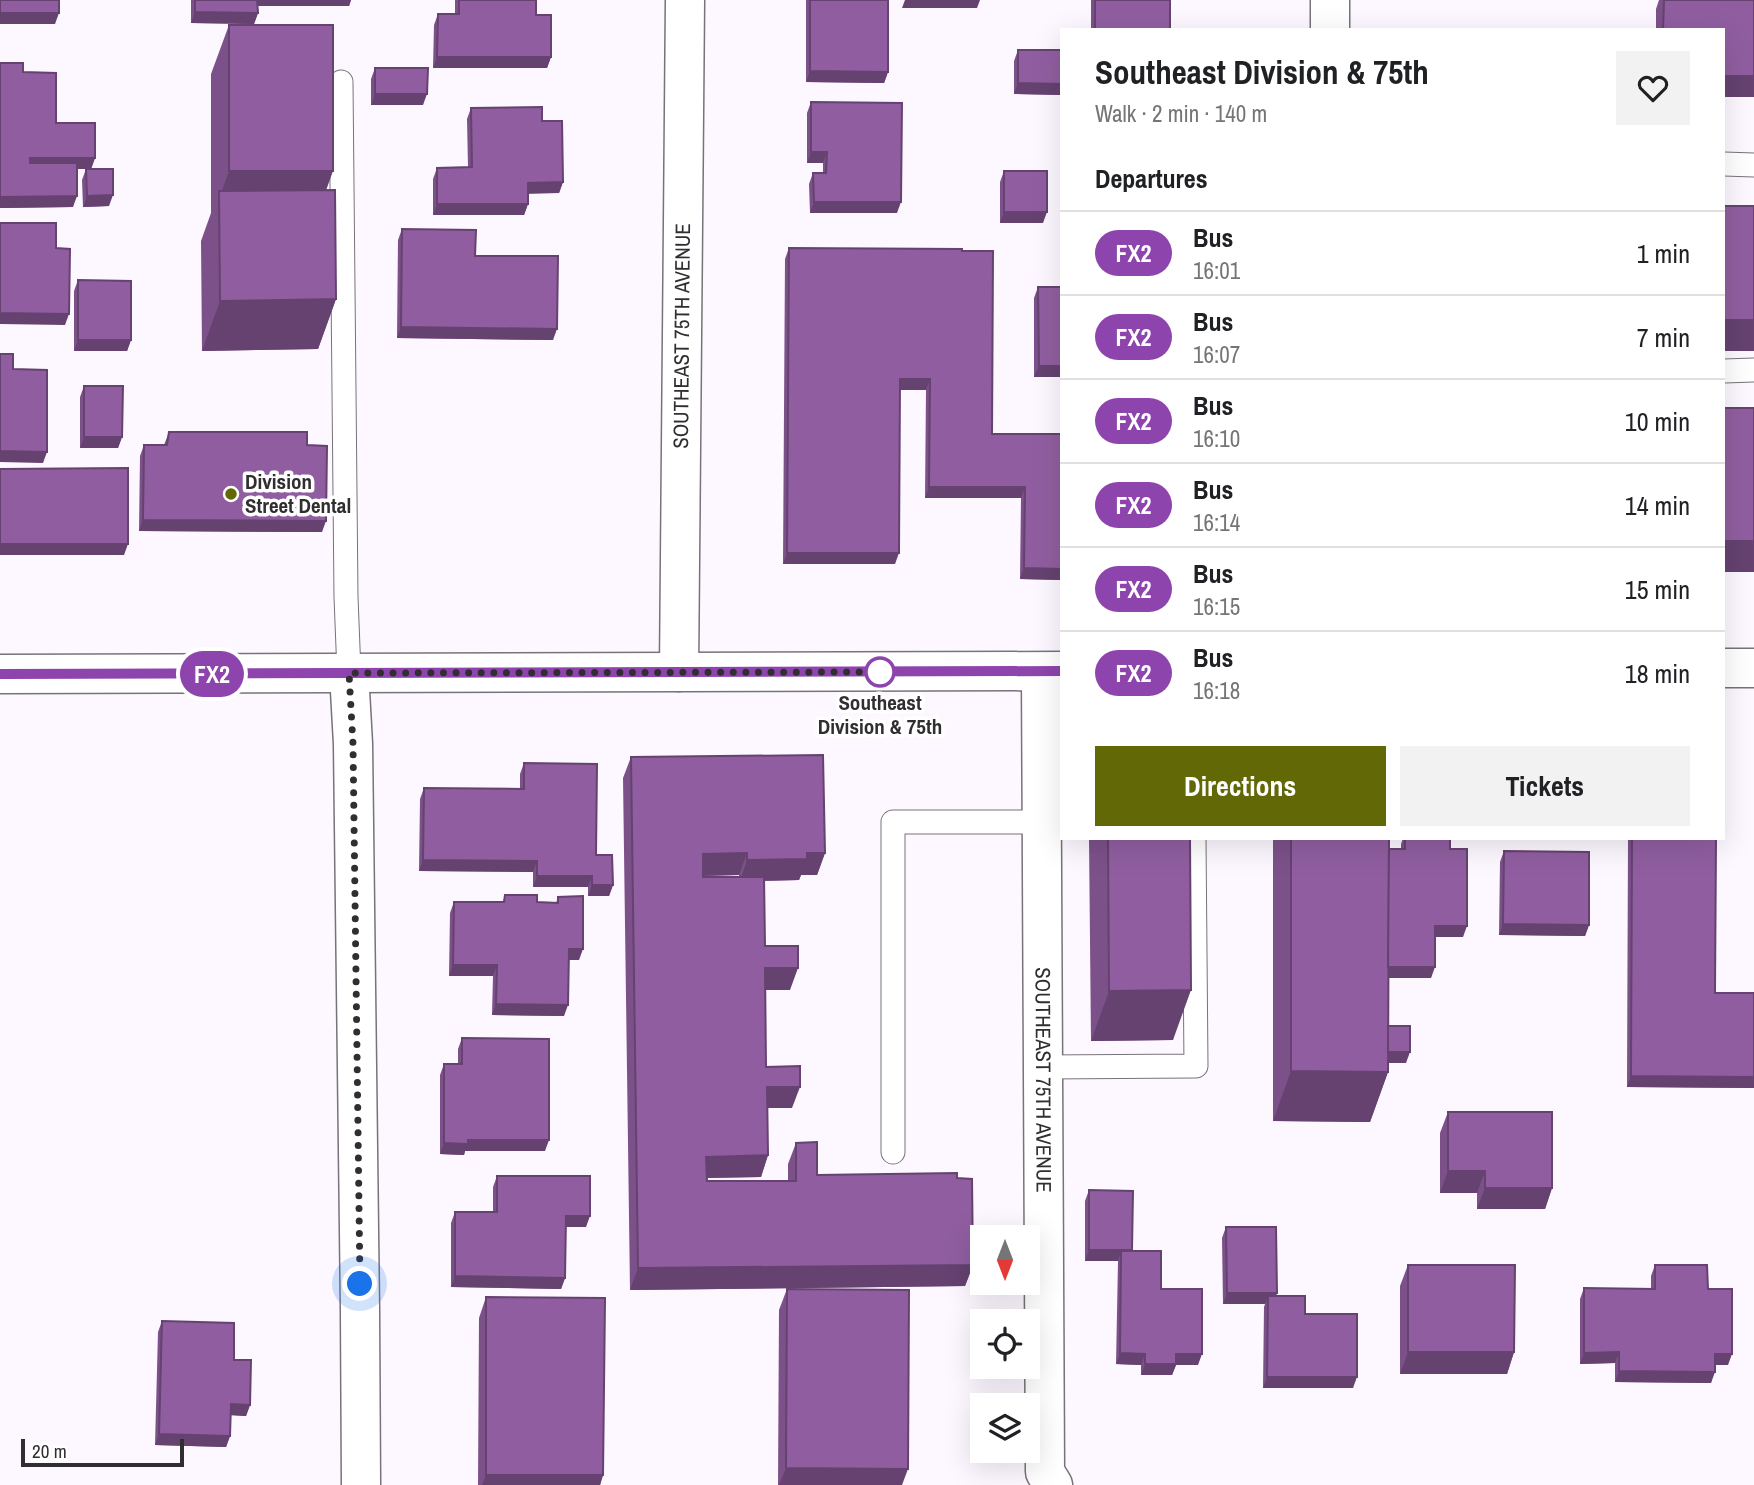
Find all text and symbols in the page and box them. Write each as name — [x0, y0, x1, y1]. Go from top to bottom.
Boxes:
text: Southeast Division & 75th — [1095, 50, 1429, 94]
button: heart — [1616, 51, 1690, 125]
text: Walk · 2 min · 140 m — [1095, 98, 1267, 129]
text: Departures — [1095, 161, 1208, 196]
text: Bus — [1193, 220, 1233, 255]
street label: SOUTHEAST 75TH AVENUE — [666, 223, 697, 449]
text: 1 min — [1637, 236, 1690, 271]
text: FX2 — [1115, 237, 1152, 269]
text: 16:01 — [1193, 255, 1240, 286]
text: Bus — [1193, 304, 1233, 339]
text: 7 min — [1637, 320, 1690, 355]
text: FX2 — [1115, 321, 1152, 353]
text: 16:07 — [1193, 339, 1240, 370]
text: Bus — [1193, 388, 1233, 423]
text: 10 min — [1625, 404, 1690, 439]
text: FX2 — [1115, 405, 1152, 437]
text: 16:10 — [1193, 423, 1240, 454]
place label: Division Street Dental — [245, 467, 351, 520]
text: Bus — [1193, 472, 1233, 507]
marker: Division Street Dental — [223, 486, 239, 502]
text: 14 min — [1625, 488, 1690, 523]
text: FX2 — [1115, 489, 1152, 521]
text: 16:14 — [1193, 507, 1240, 538]
text: Bus — [1193, 556, 1233, 591]
text: 15 min — [1625, 572, 1690, 607]
text: FX2 — [1115, 573, 1152, 605]
text: 16:15 — [1193, 591, 1240, 622]
text: Bus — [1193, 640, 1233, 675]
line badge: FX2 — [172, 651, 252, 697]
text: 18 min — [1625, 656, 1690, 691]
marker: Southeast Division & 75th — [865, 657, 895, 687]
text: FX2 — [1115, 657, 1152, 689]
text: FX2 — [194, 658, 230, 690]
text: 16:18 — [1193, 675, 1240, 706]
place label: Southeast Division & 75th — [818, 688, 942, 741]
button: Directions — [1095, 746, 1386, 826]
button: Tickets — [1400, 746, 1690, 826]
street label: SOUTHEAST 75TH AVENUE — [1028, 967, 1059, 1193]
north arrow — [970, 1225, 1040, 1295]
map controls — [970, 1225, 1040, 1463]
your location — [342, 1266, 377, 1301]
button: locate — [970, 1309, 1040, 1379]
button: layers — [970, 1393, 1040, 1463]
scale bar — [21, 1436, 184, 1468]
text: 20 m — [32, 1438, 67, 1464]

